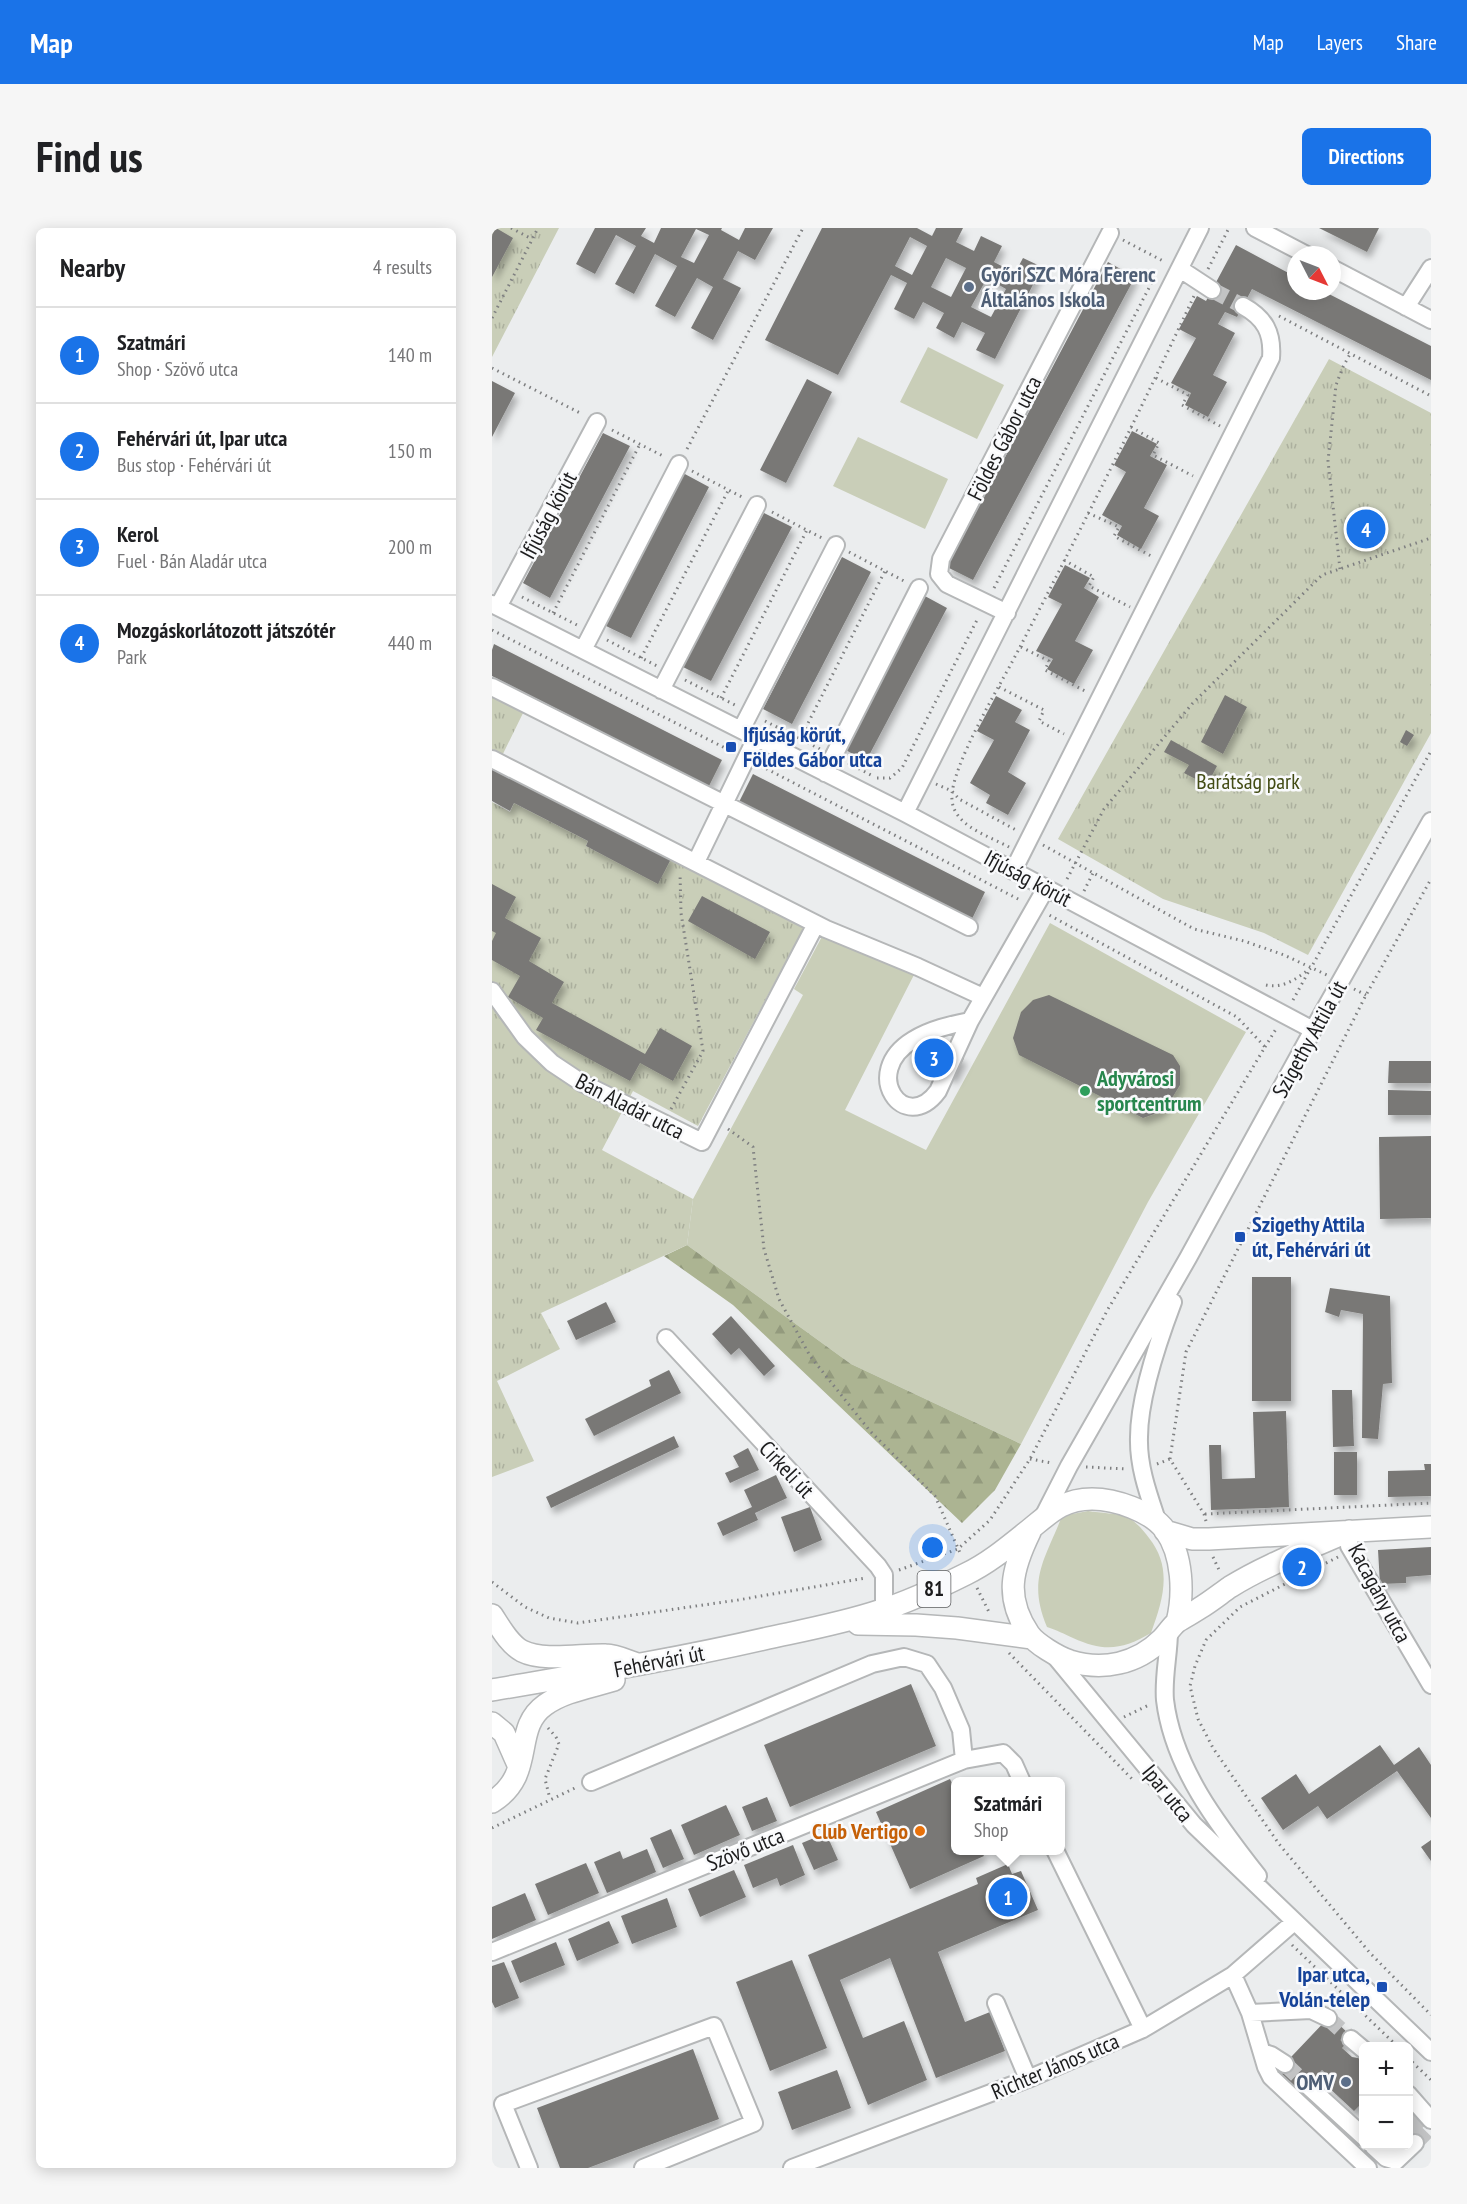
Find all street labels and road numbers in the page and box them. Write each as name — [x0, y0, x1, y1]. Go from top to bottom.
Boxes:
street label: Földes Gábor utca — [961, 371, 1047, 505]
street label: Ifjúság körút — [513, 467, 583, 563]
street label: Ifjúság körút — [980, 843, 1076, 913]
street label: Szigethy Attila út — [1265, 976, 1353, 1102]
street label: Bán Aladár utca — [571, 1067, 689, 1145]
street label: Cirkeli út — [753, 1434, 821, 1504]
street label: Kacagány utca — [1342, 1539, 1418, 1647]
road number: 81 — [918, 1571, 950, 1607]
street label: Fehérvári út — [611, 1639, 707, 1683]
street label: Ipar utca — [1136, 1758, 1200, 1828]
street label: Szövő utca — [702, 1821, 788, 1877]
street label: Richter János utca — [987, 2027, 1123, 2105]

